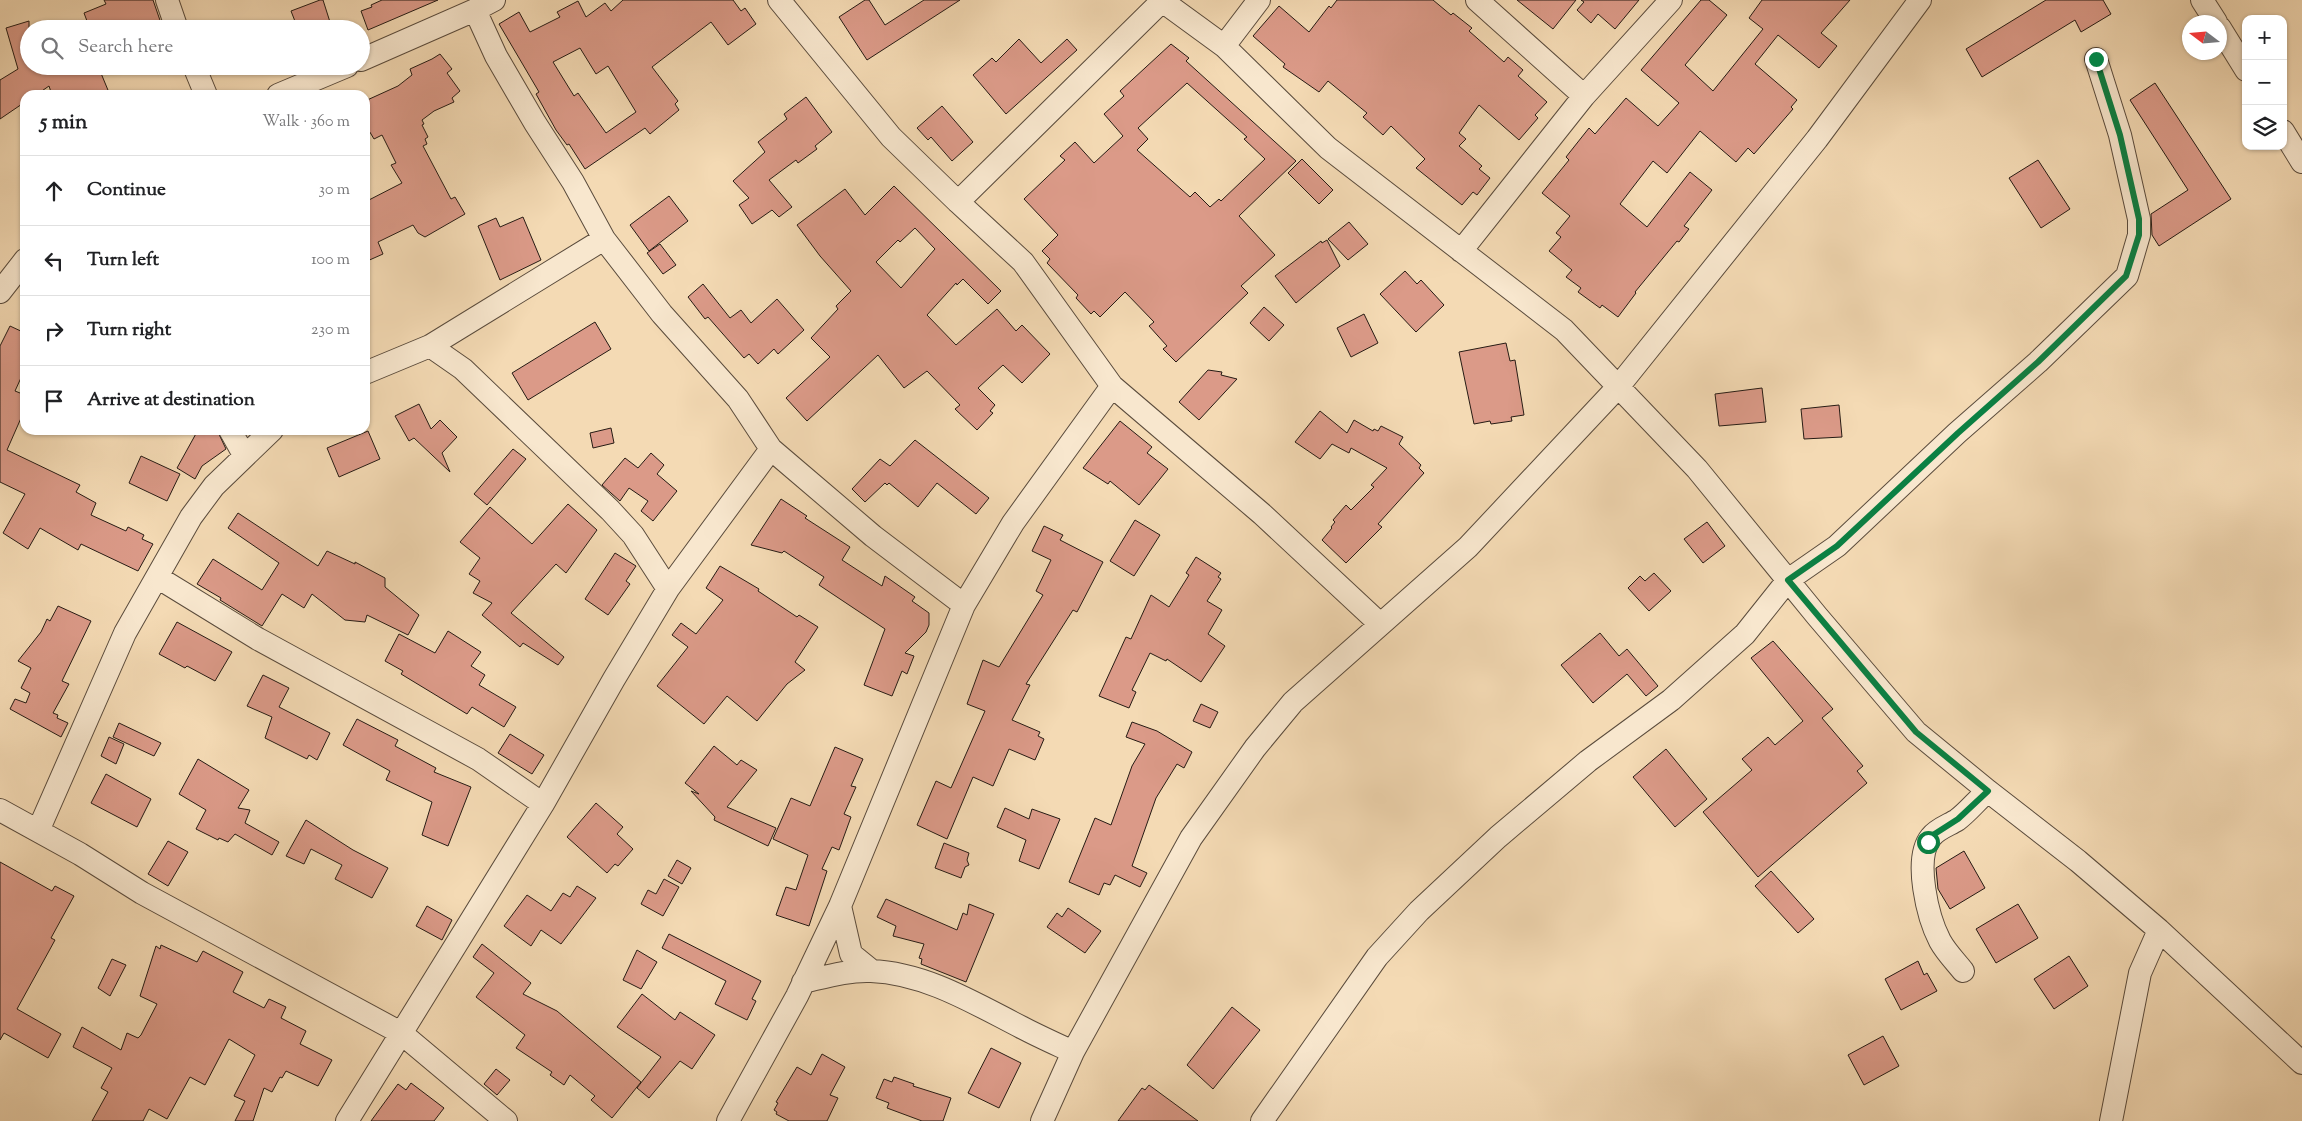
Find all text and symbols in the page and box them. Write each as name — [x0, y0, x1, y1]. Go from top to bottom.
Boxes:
north arrow — [2182, 15, 2227, 60]
map controls — [2242, 15, 2287, 150]
button: + — [2242, 15, 2287, 60]
search box — [20, 20, 370, 75]
icon: search — [38, 34, 66, 62]
text: Search here — [78, 34, 173, 61]
route end — [2085, 48, 2108, 71]
button: − — [2242, 60, 2287, 105]
button: layers — [2242, 105, 2287, 150]
text: 5 min — [40, 108, 87, 138]
text: Walk · 360 m — [262, 111, 350, 134]
icon: ahead — [40, 177, 68, 205]
text: Continue — [87, 177, 166, 204]
text: 30 m — [319, 179, 350, 202]
icon: left — [40, 247, 68, 275]
text: Turn left — [87, 247, 159, 274]
text: 100 m — [311, 249, 350, 272]
icon: right — [40, 317, 68, 345]
text: Turn right — [87, 317, 171, 344]
text: 230 m — [311, 319, 350, 342]
icon: arrive — [40, 387, 68, 415]
text: Arrive at destination — [87, 387, 255, 414]
route start — [1917, 831, 1940, 854]

